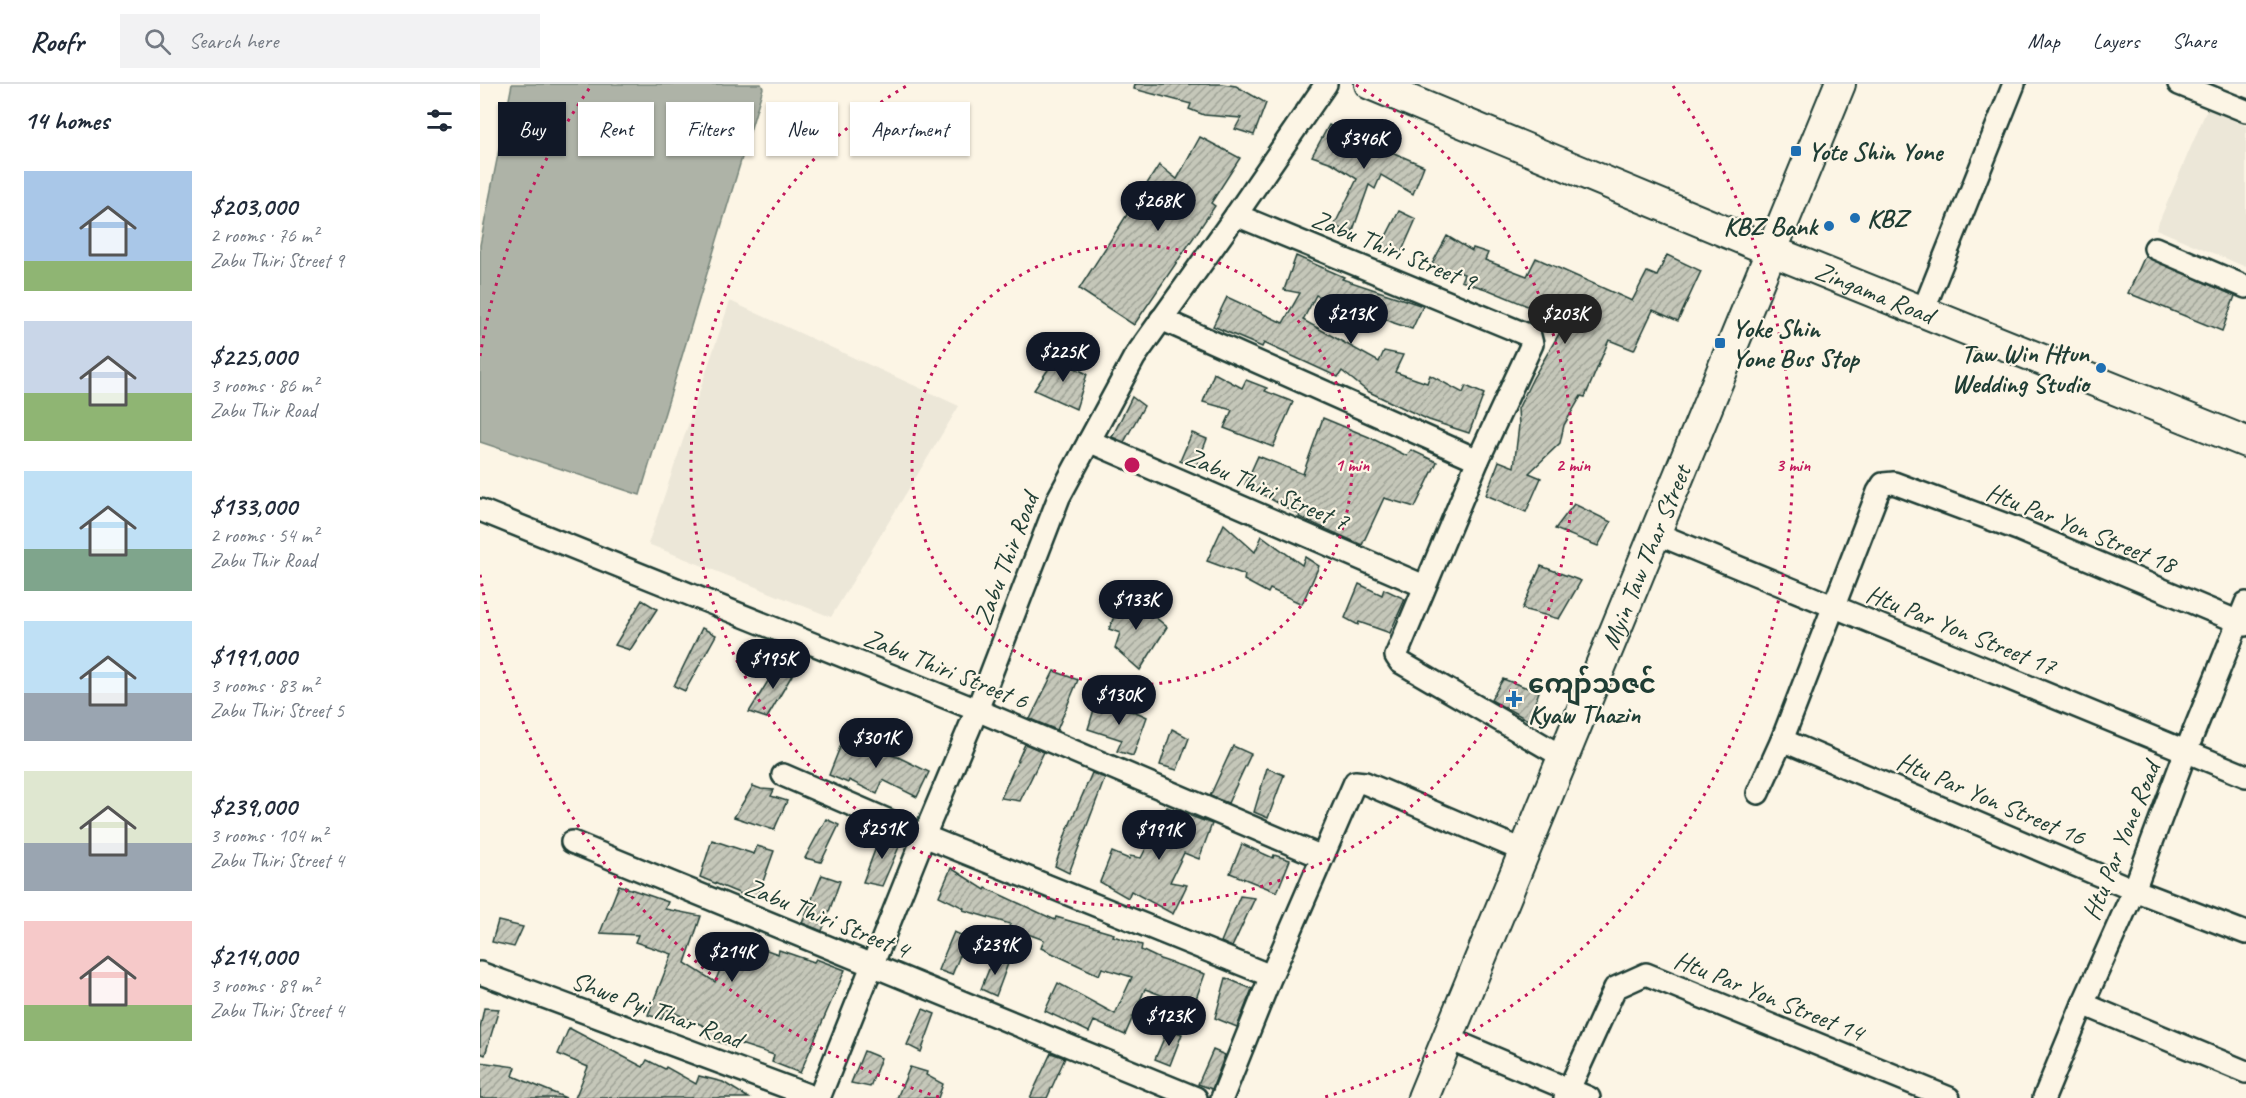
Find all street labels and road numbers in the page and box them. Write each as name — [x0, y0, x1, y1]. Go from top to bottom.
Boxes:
street label: Zabu Thiri Street 9 — [1307, 202, 1483, 299]
street label: Zingama Road — [1811, 254, 1942, 332]
street label: Zabu Thiri Street 7 — [1180, 440, 1355, 539]
street label: Myin Taw Thar Street — [1593, 458, 1699, 654]
street label: Htu Par Yon Street 18 — [1981, 475, 2183, 582]
street label: Zabu Thir Road — [966, 485, 1048, 630]
street label: Htu Par Yon Street 17 — [1861, 577, 2062, 684]
street label: Zabu Thiri Street 6 — [859, 621, 1034, 717]
street label: Htu Par Yon Street 16 — [1892, 744, 2091, 854]
street label: Htu Par Yone Road — [2074, 754, 2169, 925]
street label: Zabu Thiri Street 4 — [740, 870, 916, 967]
street label: Htu Par Yon Street 14 — [1669, 943, 1871, 1050]
street label: Shwe Pyi Thar Road — [567, 964, 751, 1057]

